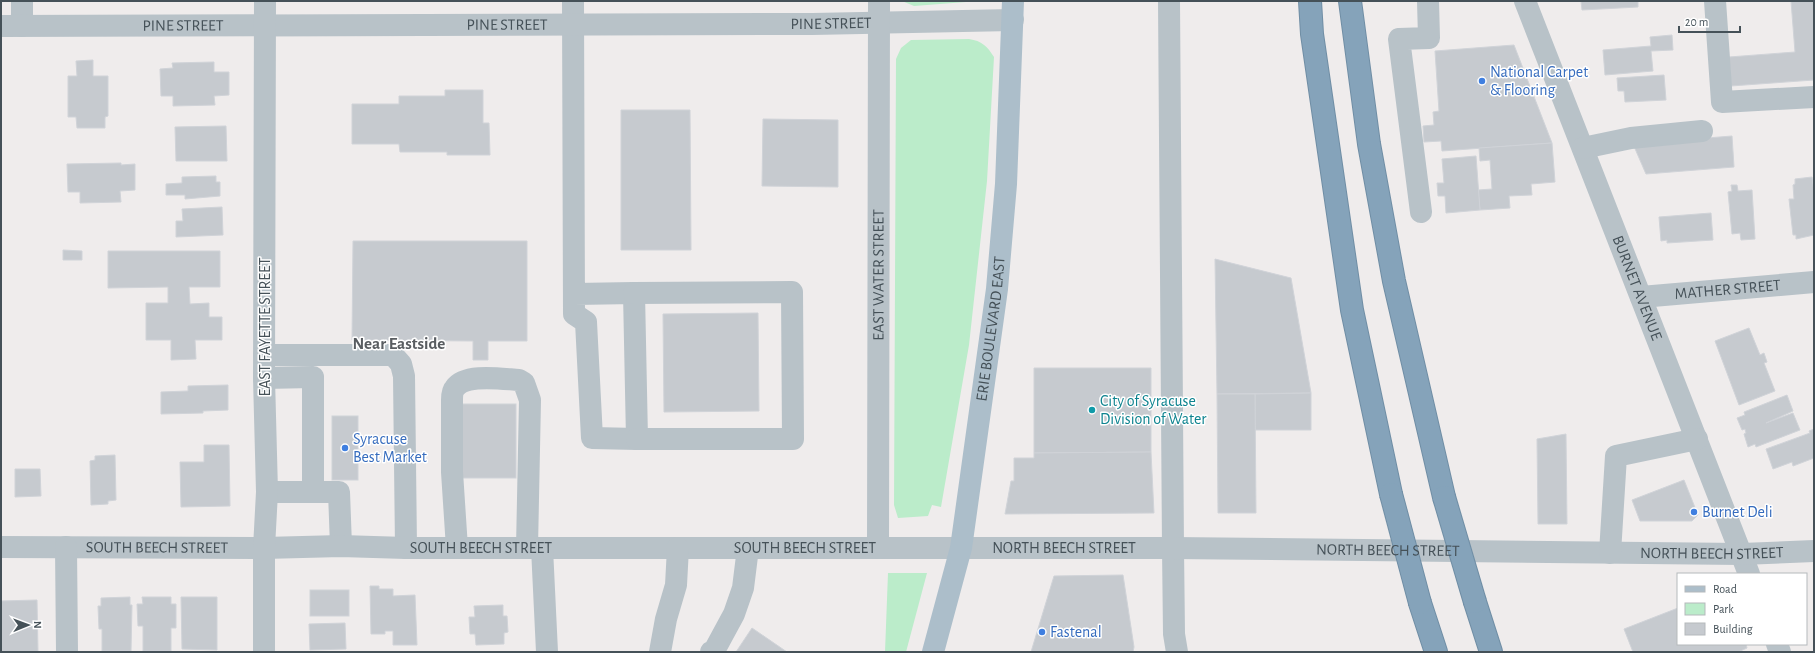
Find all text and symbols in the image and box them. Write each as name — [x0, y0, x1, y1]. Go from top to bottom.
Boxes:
scale bar — [1679, 8, 1740, 34]
street label: PINE STREET — [790, 15, 872, 32]
text: 20 m — [1685, 16, 1708, 28]
street label: PINE STREET — [142, 17, 224, 34]
street label: PINE STREET — [466, 17, 548, 33]
place label: National Carpet & Flooring — [1490, 64, 1588, 98]
marker: National Carpet & Flooring — [1477, 76, 1487, 86]
street label: EAST WATER STREET — [870, 209, 887, 341]
street label: BURNET AVENUE — [1609, 233, 1665, 343]
street label: ERIE BOULEVARD EAST — [973, 255, 1008, 402]
street label: EAST FAYETTE STREET — [257, 257, 273, 397]
street label: MATHER STREET — [1674, 277, 1782, 302]
district label: Near Eastside — [353, 335, 445, 352]
place label: City of Syracuse Division of Water — [1100, 393, 1207, 427]
marker: City of Syracuse Division of Water — [1087, 405, 1097, 415]
place label: Syracuse Best Market — [353, 431, 427, 465]
marker: Syracuse Best Market — [340, 443, 350, 453]
place label: Burnet Deli — [1702, 504, 1773, 520]
marker: Burnet Deli — [1689, 507, 1699, 517]
street label: SOUTH BEECH STREET — [86, 539, 228, 556]
street label: SOUTH BEECH STREET — [410, 540, 552, 556]
street label: SOUTH BEECH STREET — [734, 540, 876, 556]
street label: NORTH BEECH STREET — [992, 540, 1136, 556]
street label: NORTH BEECH STREET — [1316, 542, 1460, 559]
street label: NORTH BEECH STREET — [1640, 544, 1784, 562]
legend — [1677, 573, 1807, 645]
text: Road — [1713, 583, 1737, 595]
text: Park — [1713, 603, 1734, 615]
north arrow — [8, 605, 48, 645]
text: N — [32, 621, 43, 629]
text: Building — [1713, 623, 1753, 635]
place label: Fastenal — [1050, 624, 1102, 640]
marker: Fastenal — [1037, 627, 1047, 637]

